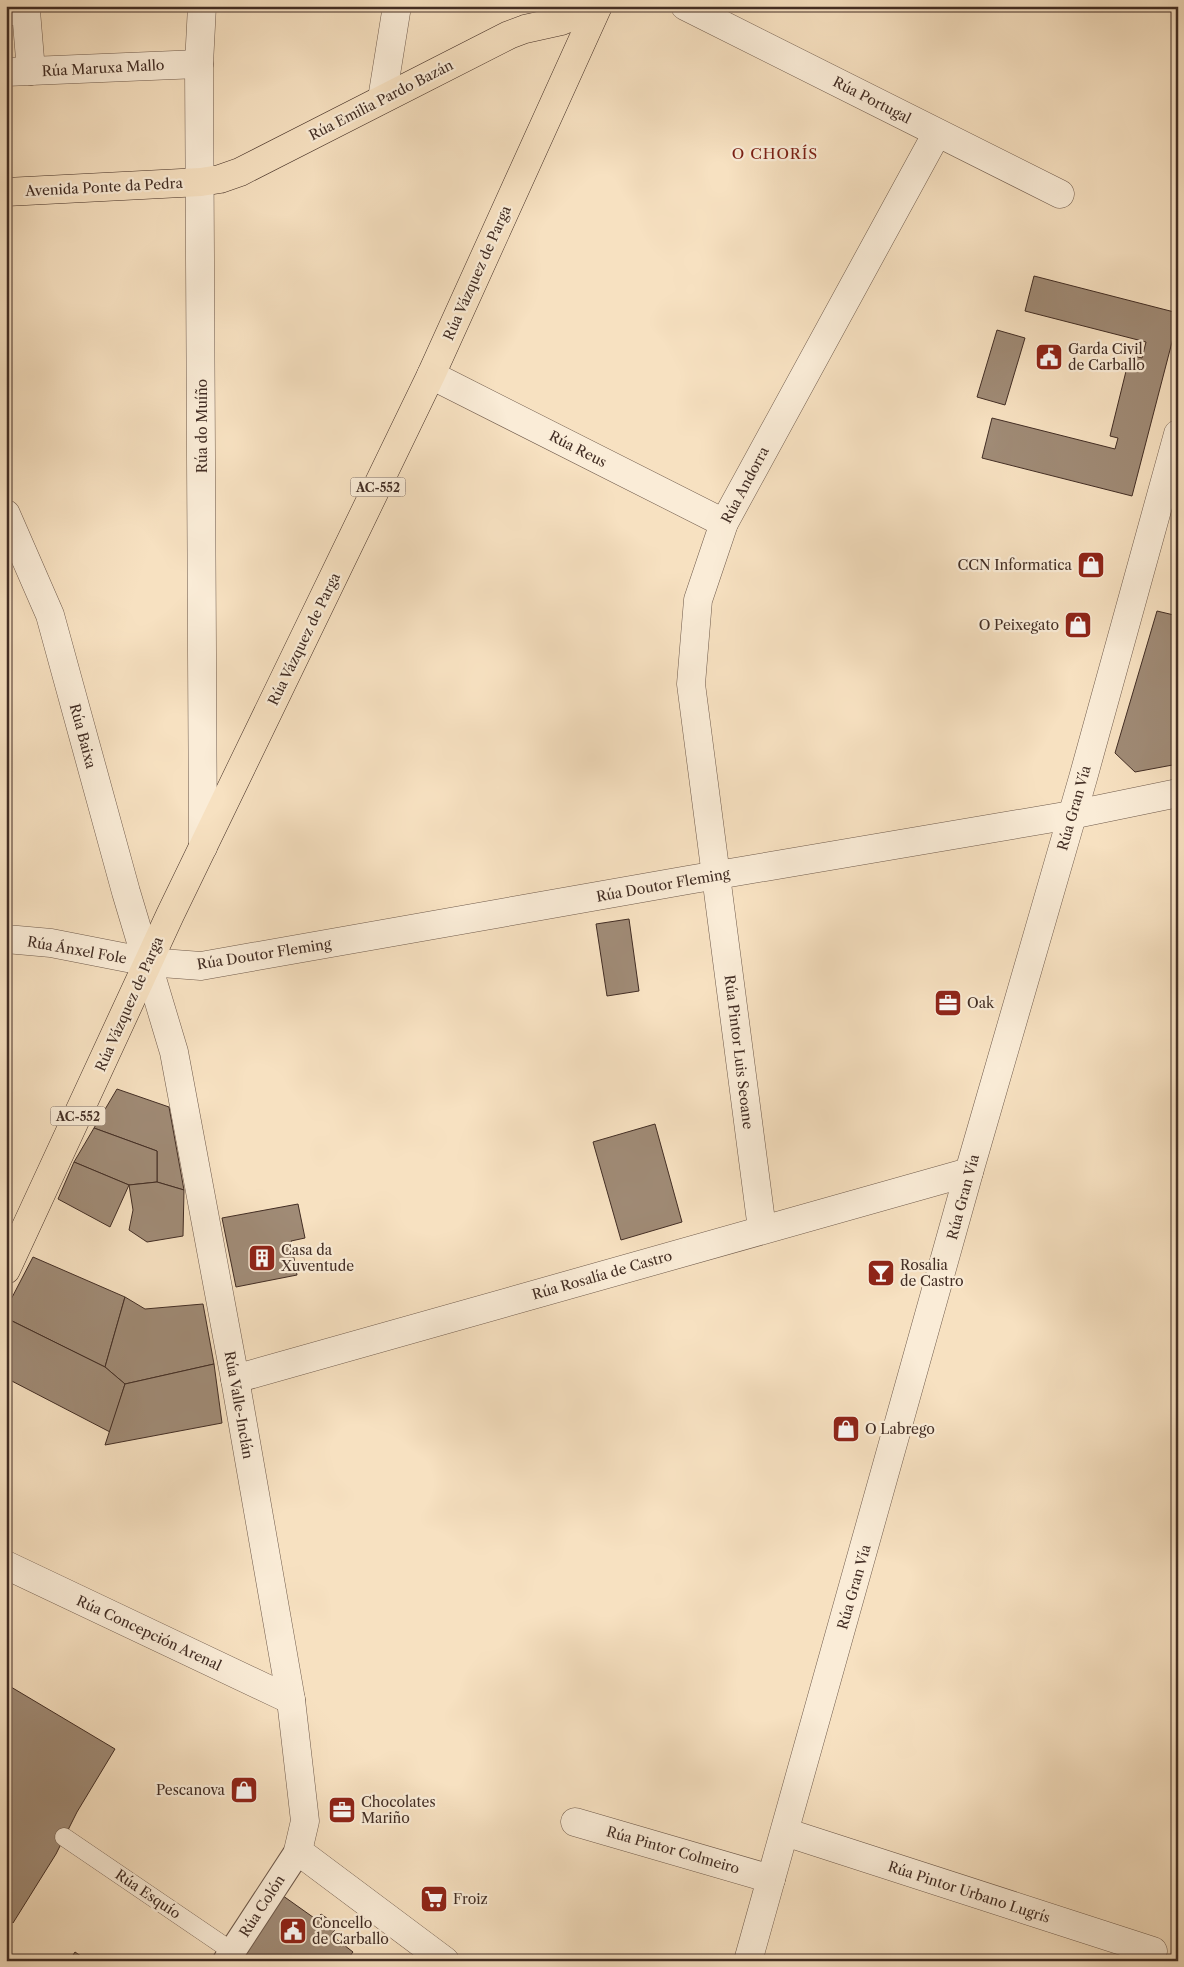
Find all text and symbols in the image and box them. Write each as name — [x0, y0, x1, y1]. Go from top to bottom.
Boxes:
street label: Rúa Maruxa Mallo — [41, 56, 165, 80]
street label: Rúa Emilia Pardo Bazán — [306, 56, 456, 144]
street label: Rúa Portugal — [830, 73, 914, 127]
district label: O CHORÍS — [732, 144, 818, 163]
street label: Avenida Ponte da Pedra — [24, 174, 184, 200]
street label: Rúa Vázquez de Parga — [439, 202, 515, 343]
place label: Garda Civil de Carballo — [1068, 340, 1145, 374]
public building icon: Garda Civil de Carballo — [1034, 342, 1064, 372]
street label: Rúa do Muíño — [193, 379, 211, 473]
street label: Rúa Reus — [546, 427, 610, 471]
street label: Rúa Andorra — [717, 443, 773, 526]
road number: AC-552 — [350, 478, 406, 497]
shop icon: CCN Informatica — [1076, 550, 1106, 580]
place label: CCN Informatica — [957, 556, 1073, 574]
street label: Rúa Vázquez de Parga — [264, 569, 344, 708]
shop icon: O Peixegato — [1063, 610, 1093, 640]
place label: O Peixegato — [979, 616, 1059, 634]
street label: Rúa Baixa — [66, 702, 100, 771]
street label: Rúa Gran Vía — [1053, 763, 1095, 853]
street label: Rúa Doutor Fleming — [595, 864, 732, 906]
street label: Rúa Ánxel Fole — [26, 932, 128, 968]
street label: Rúa Vázquez de Parga — [91, 933, 167, 1074]
street label: Rúa Doutor Fleming — [196, 934, 333, 973]
street label: Rúa Pintor Luis Seoane — [721, 974, 757, 1130]
office icon: Oak — [933, 988, 963, 1018]
place label: Oak — [967, 994, 995, 1012]
road number: AC-552 — [50, 1106, 106, 1126]
street label: Rúa Gran Vía — [943, 1152, 983, 1242]
place label: Casa da Xuventude — [280, 1241, 354, 1275]
building icon: Casa da Xuventude — [247, 1243, 277, 1273]
street label: Rúa Rosalía de Castro — [530, 1246, 674, 1304]
place label: Rosalia de Castro — [900, 1256, 964, 1290]
bar icon: Rosalia de Castro — [866, 1258, 896, 1288]
street label: Rúa Valle-Inclán — [221, 1350, 257, 1461]
shop icon: O Labrego — [831, 1414, 861, 1444]
place label: O Labrego — [865, 1420, 935, 1438]
street label: Rúa Gran Vía — [833, 1542, 875, 1632]
street label: Rúa Concepción Arenal — [74, 1591, 224, 1675]
shop icon: Pescanova — [229, 1775, 259, 1805]
place label: Pescanova — [156, 1781, 226, 1799]
place label: Chocolates Mariño — [361, 1793, 436, 1827]
office icon: Chocolates Mariño — [327, 1795, 357, 1825]
street label: Rúa Pintor Colmeiro — [604, 1822, 742, 1878]
street label: Rúa Pintor Urbano Lugrís — [886, 1857, 1052, 1927]
street label: Rúa Esquío — [112, 1865, 184, 1923]
street label: Rúa Colón — [235, 1871, 289, 1940]
supermarket icon: Froiz — [419, 1884, 449, 1914]
place label: Froiz — [453, 1890, 488, 1908]
place label: Concello de Carballo — [312, 1914, 389, 1948]
public building icon: Concello de Carballo — [278, 1916, 308, 1946]

